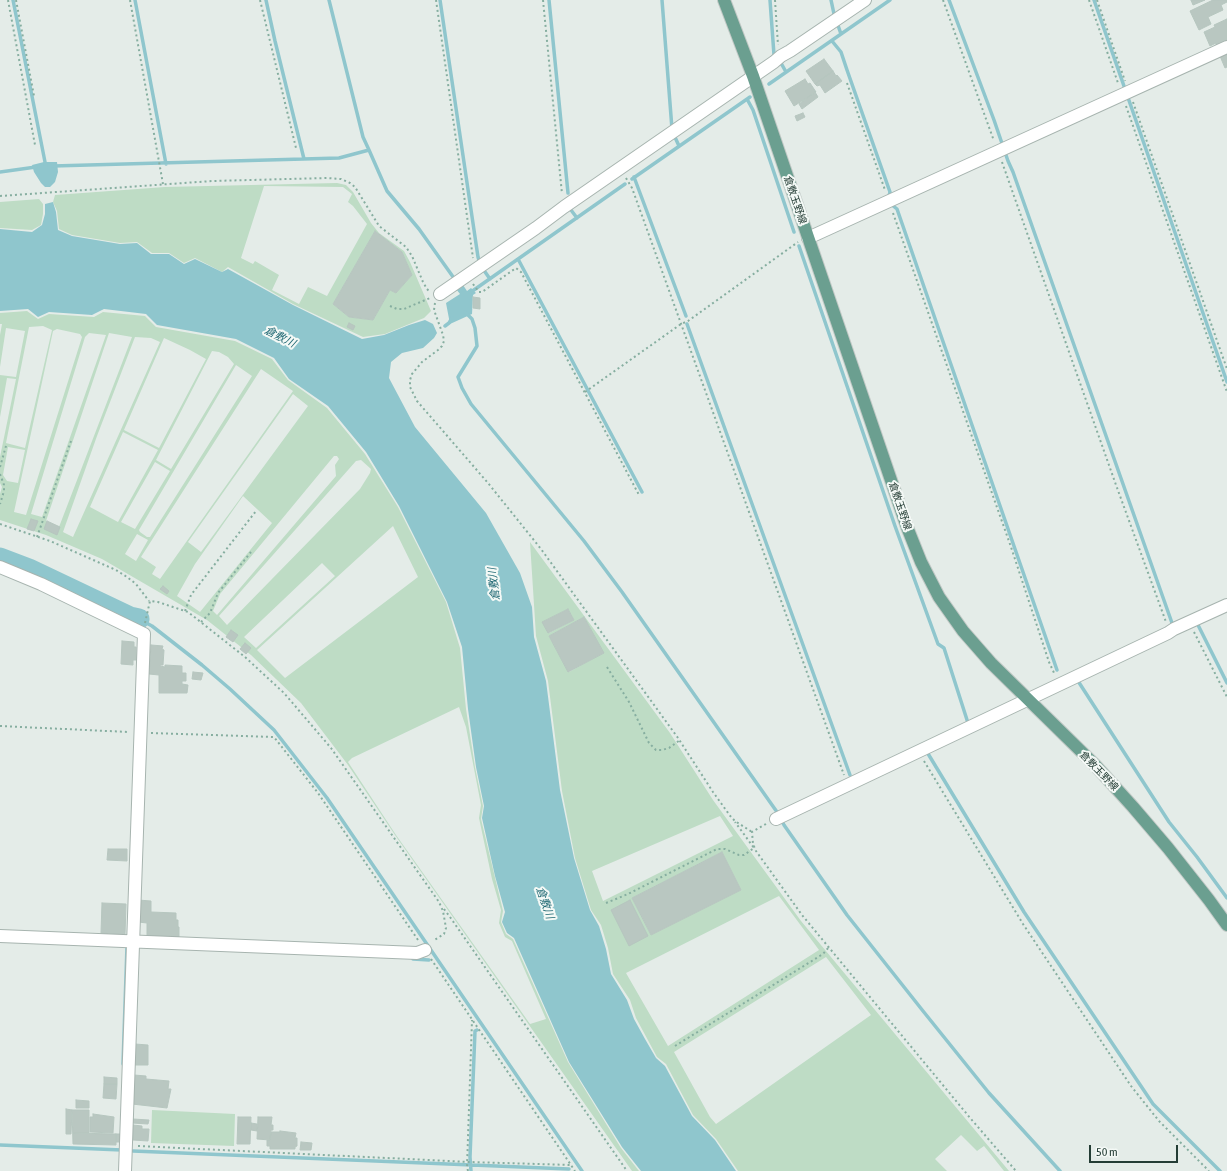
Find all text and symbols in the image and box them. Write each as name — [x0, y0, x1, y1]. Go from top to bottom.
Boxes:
street label: 倉敷玉野線 — [781, 174, 809, 226]
water label: 倉敷川 — [262, 324, 298, 350]
street label: 倉敷玉野線 — [886, 480, 914, 532]
water label: 倉敷川 — [486, 567, 502, 601]
street label: 倉敷玉野線 — [1077, 749, 1121, 793]
water label: 倉敷川 — [533, 885, 557, 921]
scale bar — [1091, 1137, 1180, 1163]
text: 50 m — [1096, 1145, 1118, 1159]

